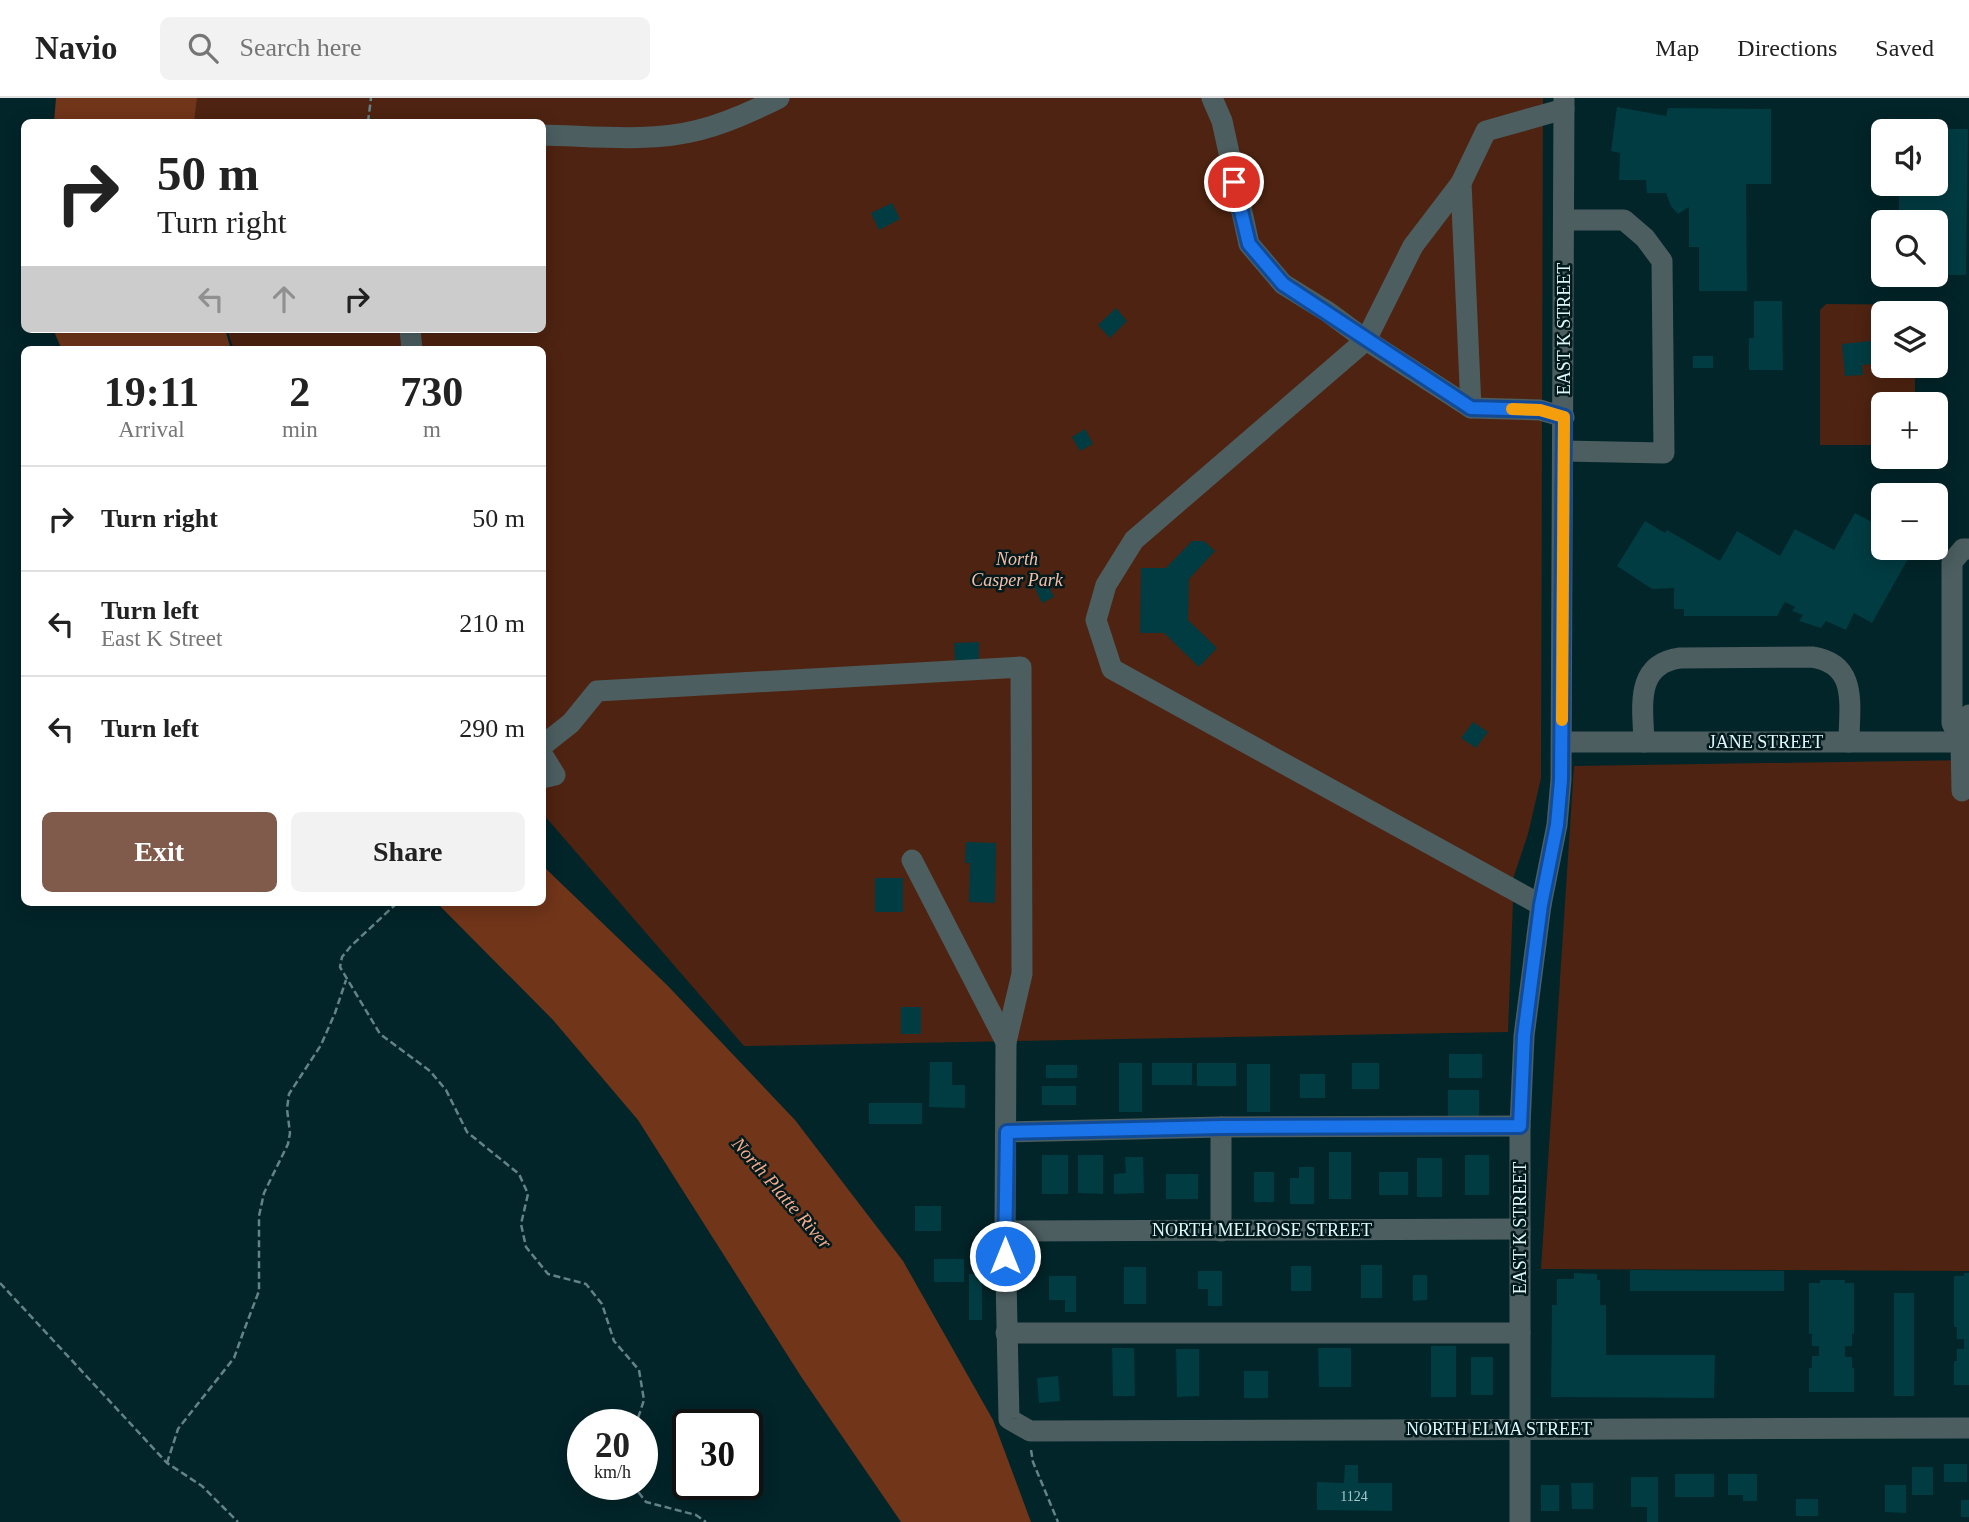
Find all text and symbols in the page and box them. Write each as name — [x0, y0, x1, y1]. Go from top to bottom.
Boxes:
search box — [160, 17, 650, 80]
icon: search — [184, 29, 222, 67]
text: Navio — [35, 30, 118, 66]
text: Search here — [240, 33, 361, 62]
text: Map — [1655, 35, 1699, 61]
text: Directions — [1737, 35, 1837, 61]
text: Saved — [1875, 35, 1934, 61]
map controls — [1871, 119, 1948, 560]
button: sound — [1871, 119, 1948, 196]
text: 50 m — [157, 146, 259, 201]
icon: right — [42, 147, 133, 238]
pin — [1204, 152, 1264, 212]
icon: arrive — [1215, 163, 1253, 201]
text: Turn right — [157, 204, 287, 240]
button: search — [1871, 210, 1948, 287]
street label: EAST K STREET — [1554, 263, 1574, 395]
icon: left — [192, 280, 230, 318]
icon: ahead — [265, 280, 303, 318]
icon: right — [338, 280, 376, 318]
button: layers — [1871, 301, 1948, 378]
text: 19:11 — [104, 369, 199, 415]
text: 2 — [289, 369, 310, 415]
text: 730 — [400, 369, 463, 415]
button: + — [1871, 392, 1948, 469]
text: Arrival — [118, 417, 185, 442]
text: min — [282, 417, 318, 442]
text: m — [423, 417, 441, 442]
button: − — [1871, 483, 1948, 560]
icon: right — [42, 500, 80, 538]
text: Turn right — [101, 504, 218, 533]
text: 50 m — [472, 504, 525, 533]
park label: North Casper Park — [971, 549, 1064, 590]
text: Turn left — [101, 596, 199, 625]
icon: left — [42, 605, 80, 643]
text: 210 m — [459, 609, 525, 638]
text: East K Street — [101, 626, 222, 651]
icon: left — [42, 710, 80, 748]
text: Turn left — [101, 714, 199, 743]
text: 290 m — [459, 714, 525, 743]
street label: JANE STREET — [1709, 732, 1823, 752]
button: Exit — [42, 812, 277, 892]
button: Share — [291, 812, 525, 892]
water label: North Platte River — [727, 1132, 836, 1253]
street label: EAST K STREET — [1510, 1162, 1530, 1294]
position arrow — [968, 1219, 1042, 1293]
street label: NORTH MELROSE STREET — [1152, 1220, 1372, 1240]
speed limit sign: 30 — [672, 1409, 763, 1500]
street label: NORTH ELMA STREET — [1406, 1419, 1592, 1439]
text: 20 — [595, 1426, 630, 1465]
text: km/h — [594, 1462, 631, 1482]
house number: 1124 — [1340, 1489, 1368, 1504]

